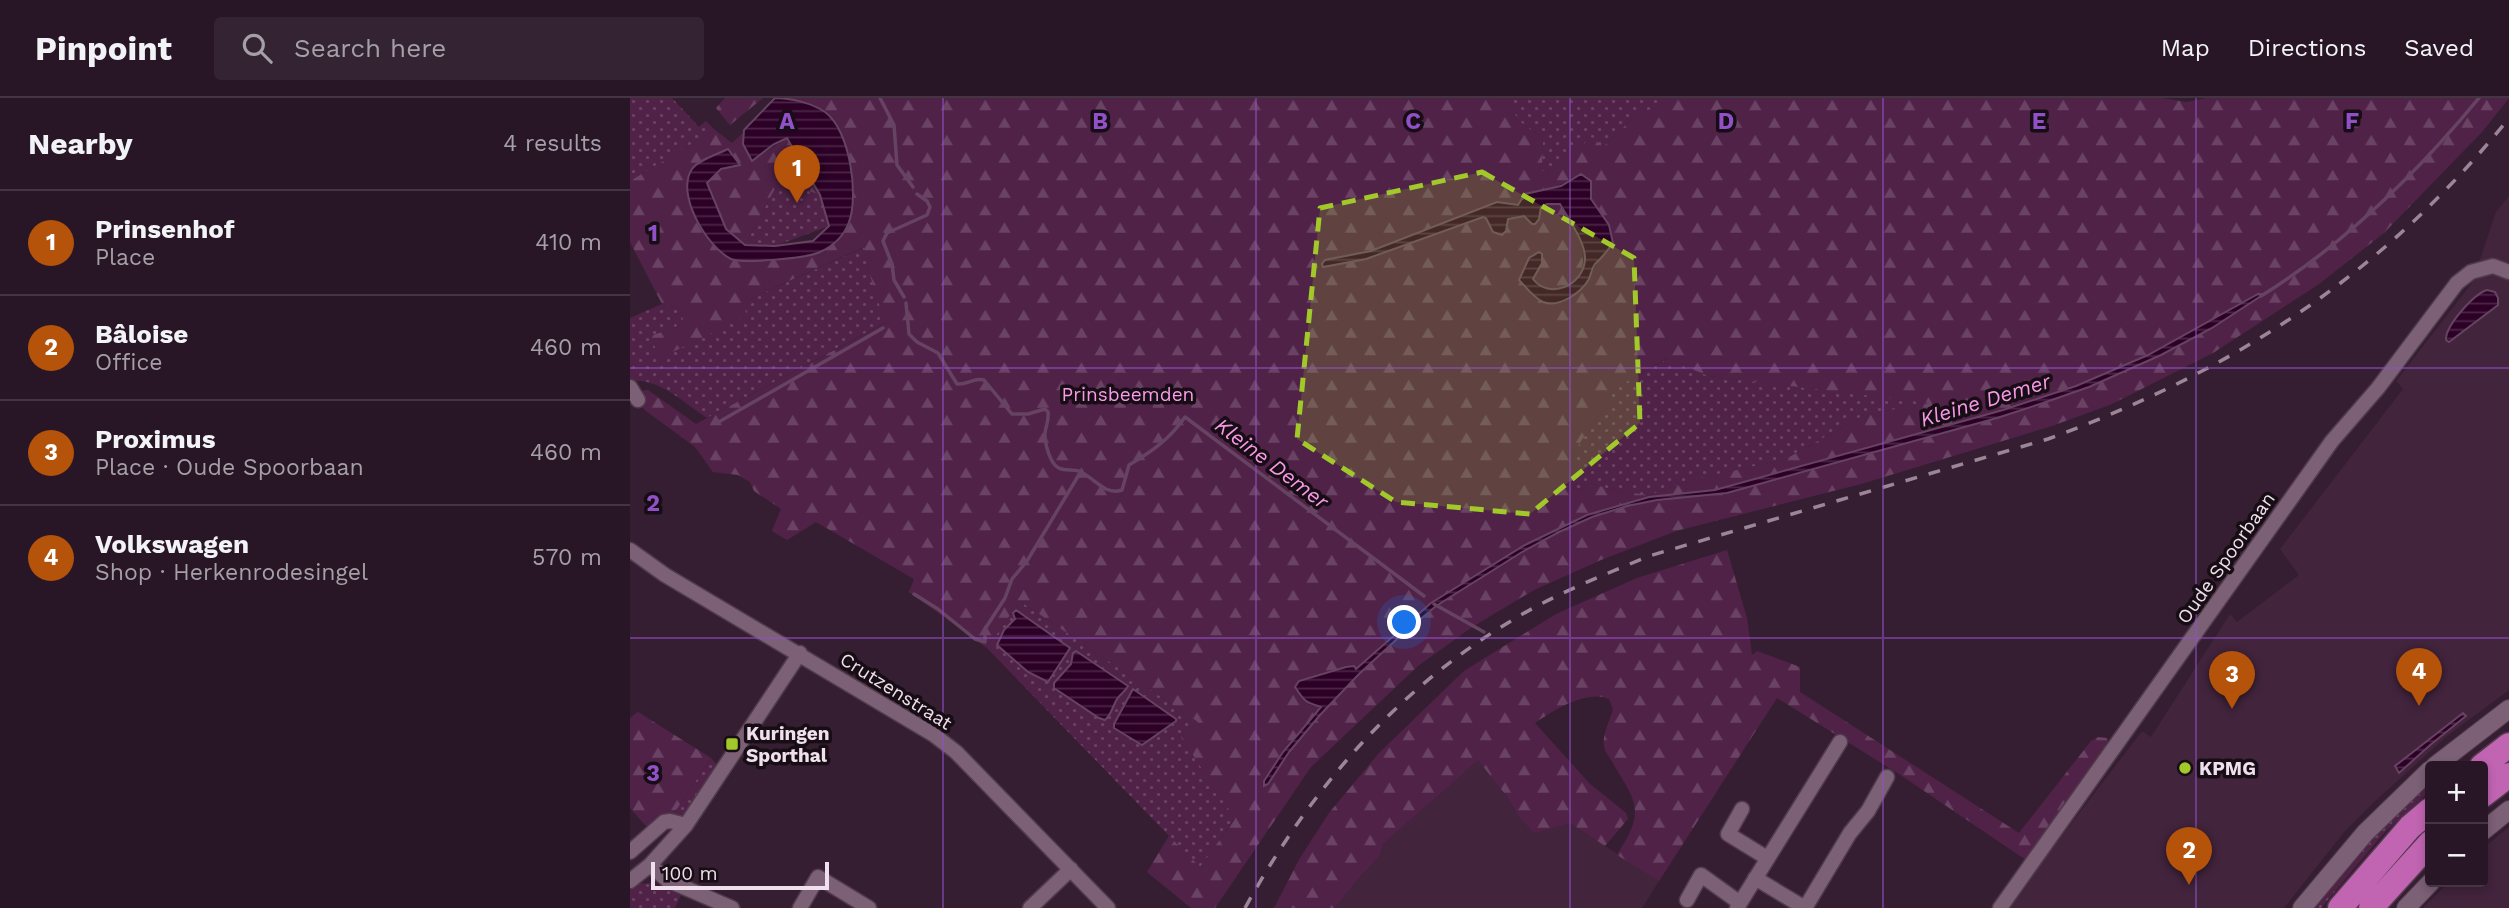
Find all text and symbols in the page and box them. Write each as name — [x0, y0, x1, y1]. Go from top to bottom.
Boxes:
search box — [214, 17, 704, 80]
text: Pinpoint — [35, 29, 172, 68]
icon: search — [238, 29, 276, 67]
text: Search here — [294, 33, 446, 63]
text: Map — [2161, 34, 2210, 62]
text: Directions — [2248, 34, 2366, 62]
text: Saved — [2404, 34, 2474, 62]
text: A — [779, 108, 795, 135]
text: B — [1092, 108, 1108, 135]
text: C — [1405, 108, 1421, 135]
text: D — [1718, 108, 1734, 135]
text: E — [2032, 108, 2046, 135]
text: F — [2345, 108, 2359, 135]
text: Nearby — [28, 126, 133, 161]
text: 4 results — [503, 130, 602, 157]
pin: 1 — [774, 145, 820, 203]
text: Prinsenhof — [95, 214, 235, 244]
text: 1 — [648, 220, 658, 247]
text: 1 — [46, 229, 56, 256]
text: 410 m — [535, 229, 602, 256]
text: Place — [95, 244, 155, 271]
text: Bâloise — [95, 319, 188, 349]
text: 2 — [44, 334, 58, 361]
text: 460 m — [530, 334, 602, 361]
text: Office — [95, 349, 163, 376]
water label: Kleine Demer — [1917, 368, 2054, 432]
park label: Prinsbeemden — [1062, 383, 1194, 406]
water label: Kleine Demer — [1211, 412, 1334, 514]
text: Proximus — [95, 424, 216, 454]
text: 3 — [44, 439, 58, 466]
text: 460 m — [530, 439, 602, 466]
text: Place · Oude Spoorbaan — [95, 454, 364, 481]
street label: Oude Spoorbaan — [2172, 488, 2280, 628]
text: 2 — [646, 490, 660, 517]
text: Volkswagen — [95, 529, 249, 559]
text: 4 — [44, 544, 58, 571]
text: 570 m — [532, 544, 602, 571]
text: Shop · Herkenrodesingel — [95, 559, 368, 586]
your location — [1387, 605, 1421, 639]
street label: Crutzenstraat — [836, 647, 956, 735]
pin: 4 — [2396, 648, 2442, 706]
pin: 3 — [2209, 651, 2255, 709]
place label: Kuringen Sporthal — [746, 722, 830, 767]
marker: Kuringen Sporthal — [724, 736, 740, 752]
place label: KPMG — [2199, 757, 2256, 780]
text: 3 — [646, 760, 660, 787]
marker: KPMG — [2177, 760, 2193, 776]
map controls — [2425, 761, 2488, 887]
button: + — [2425, 761, 2488, 824]
button: − — [2425, 824, 2488, 887]
pin: 2 — [2166, 827, 2212, 885]
scale bar — [651, 859, 830, 891]
text: 100 m — [662, 862, 718, 885]

